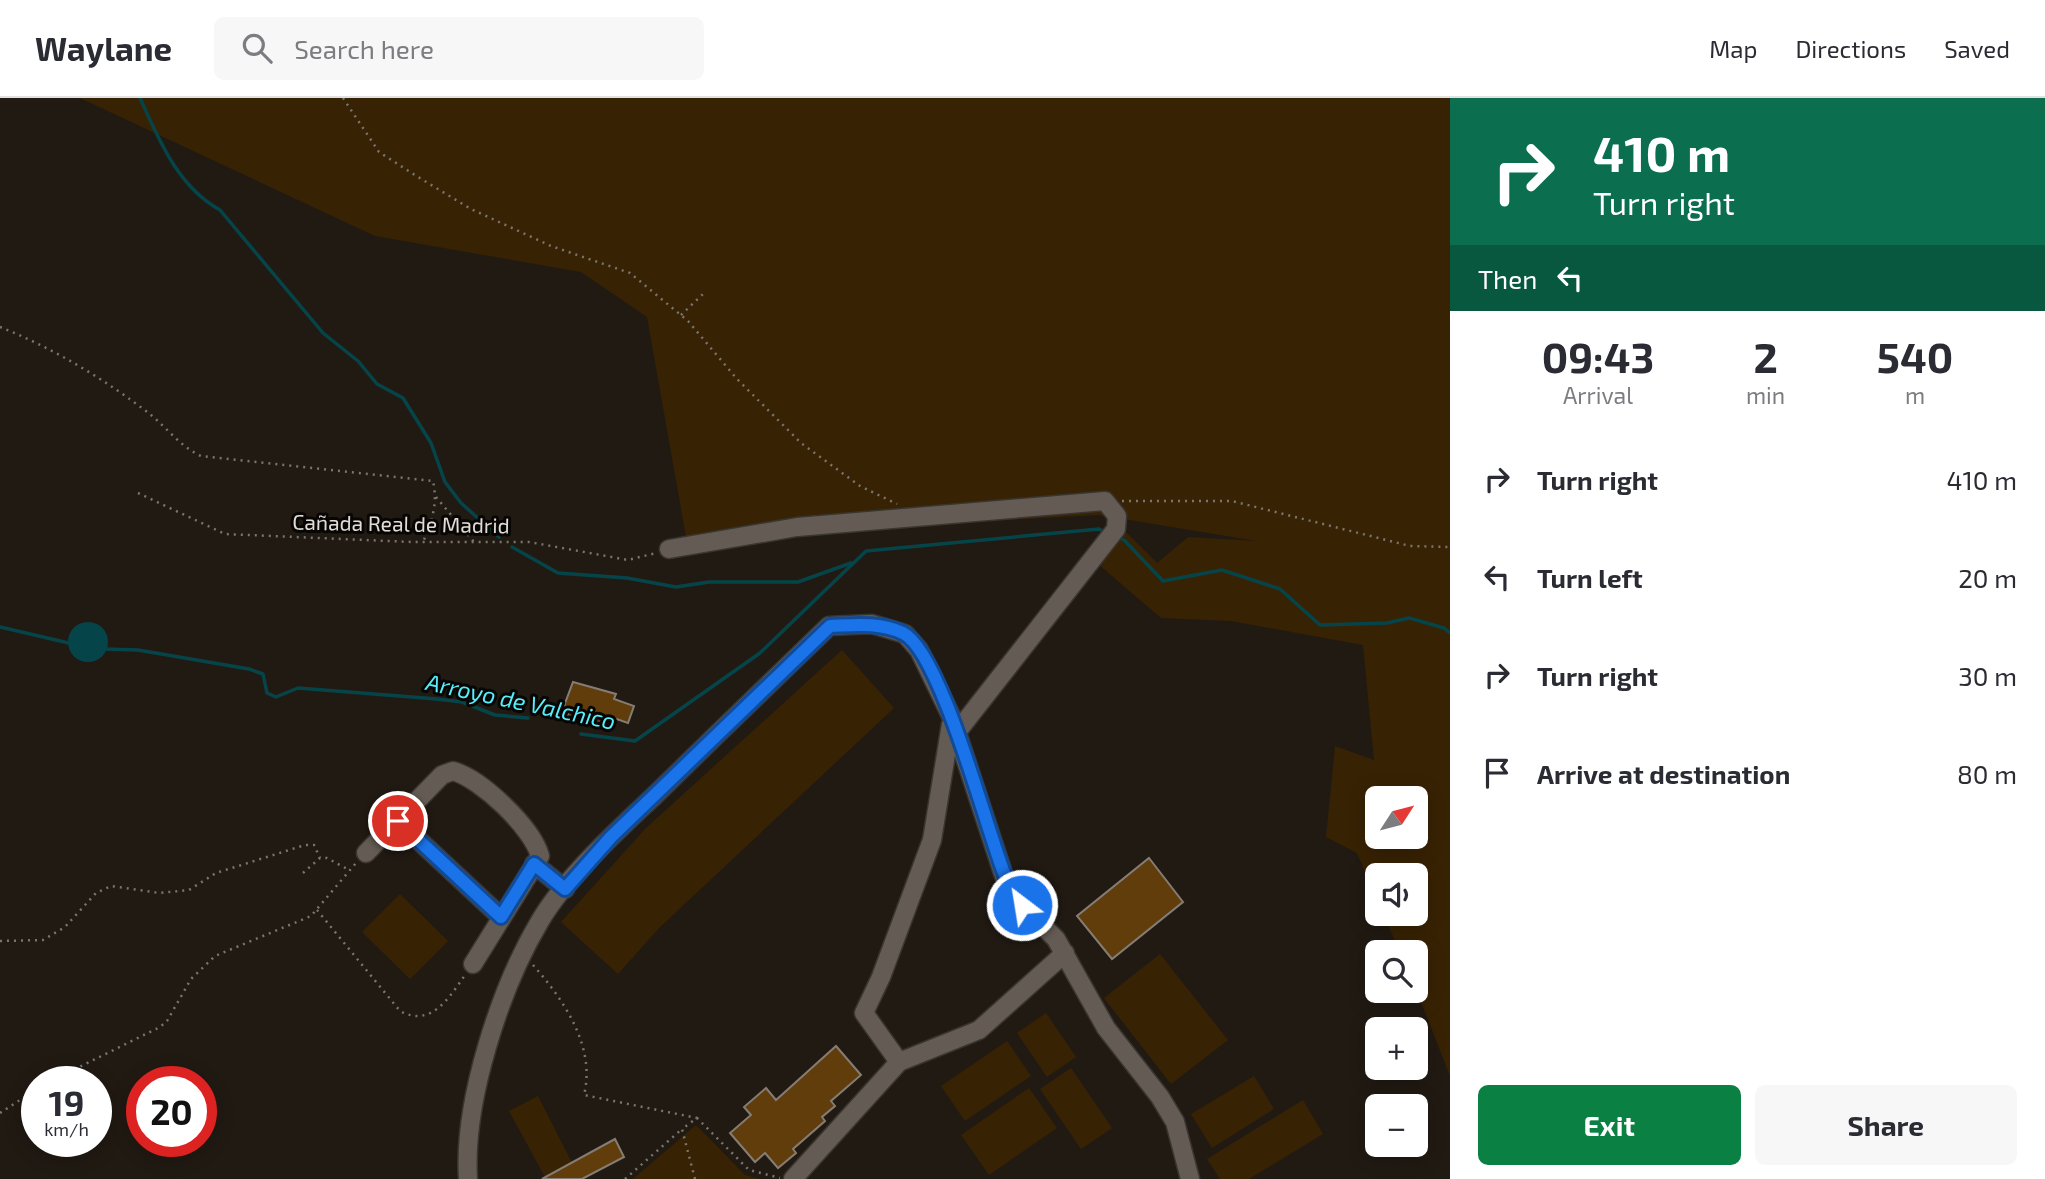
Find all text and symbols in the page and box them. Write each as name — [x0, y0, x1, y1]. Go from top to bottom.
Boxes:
search box — [214, 17, 704, 80]
text: Waylane — [35, 28, 172, 68]
icon: search — [238, 29, 276, 67]
text: Search here — [294, 33, 434, 64]
text: Map — [1709, 34, 1757, 63]
text: Directions — [1795, 34, 1906, 63]
text: Saved — [1944, 34, 2010, 63]
text: 410 m — [1593, 123, 1730, 182]
icon: right — [1478, 126, 1569, 217]
text: Turn right — [1593, 183, 1735, 221]
icon: left — [1551, 259, 1589, 297]
text: Then — [1478, 263, 1537, 294]
text: 09:43 — [1542, 331, 1654, 381]
text: 2 — [1753, 331, 1778, 381]
text: 540 — [1877, 331, 1953, 381]
text: Arrival — [1563, 381, 1633, 409]
text: min — [1746, 381, 1785, 409]
text: m — [1905, 381, 1925, 409]
icon: right — [1478, 460, 1516, 498]
text: Turn right — [1537, 464, 1658, 495]
text: 410 m — [1946, 464, 2017, 495]
street label: Cañada Real de Madrid — [292, 509, 510, 537]
icon: left — [1478, 558, 1516, 596]
text: Turn left — [1537, 562, 1643, 593]
text: 20 m — [1958, 562, 2017, 593]
icon: right — [1478, 656, 1516, 694]
text: Turn right — [1537, 660, 1658, 691]
text: 30 m — [1958, 660, 2017, 691]
water label: Arroyo de Valchico — [423, 667, 618, 735]
icon: arrive — [1478, 754, 1516, 792]
text: Arrive at destination — [1537, 758, 1790, 789]
text: 80 m — [1957, 758, 2017, 789]
north arrow — [1365, 786, 1428, 849]
map controls — [1365, 786, 1428, 1157]
pin — [368, 791, 428, 851]
icon: arrive — [379, 802, 417, 840]
button: sound — [1365, 863, 1428, 926]
position arrow — [985, 868, 1059, 942]
button: search — [1365, 940, 1428, 1003]
button: + — [1365, 1017, 1428, 1080]
speed limit sign: 20 — [126, 1066, 217, 1157]
text: 19 — [49, 1081, 84, 1123]
button: Exit — [1478, 1085, 1741, 1165]
button: Share — [1755, 1085, 2017, 1165]
button: − — [1365, 1094, 1428, 1157]
text: km/h — [44, 1118, 89, 1140]

